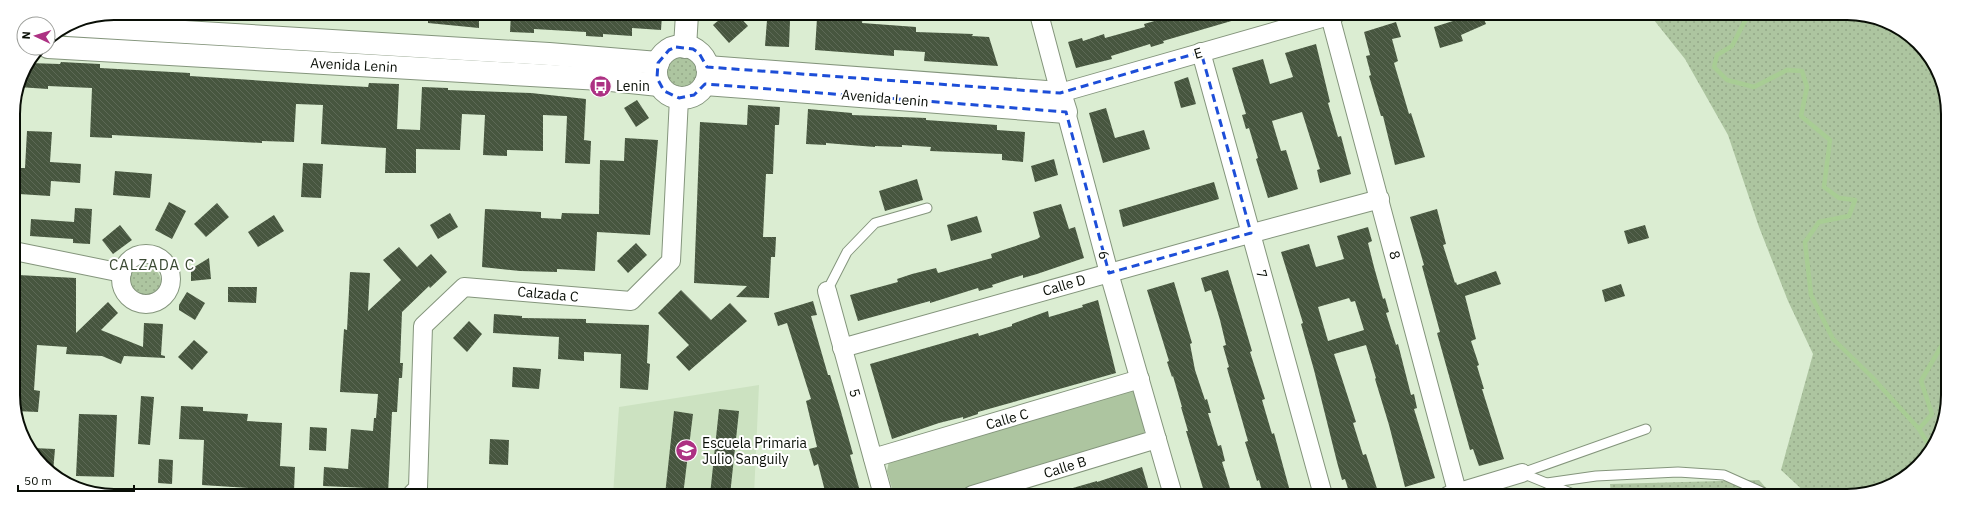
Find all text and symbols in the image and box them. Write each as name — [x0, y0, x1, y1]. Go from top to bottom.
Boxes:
north arrow — [16, 16, 56, 56]
text: N — [19, 31, 33, 40]
street label: E — [1192, 43, 1204, 63]
street label: Avenida Lenin — [310, 54, 398, 76]
bus stop icon: Lenin — [587, 73, 613, 99]
place label: Lenin — [616, 77, 650, 95]
street label: Avenida Lenin — [841, 85, 929, 111]
street label: 6 — [1094, 249, 1114, 261]
street label: 8 — [1385, 249, 1405, 261]
district label: CALZADA C — [109, 255, 195, 274]
street label: 7 — [1252, 268, 1272, 280]
street label: Calle D — [1040, 270, 1088, 300]
street label: Calzada C — [517, 282, 580, 306]
street label: 5 — [845, 386, 865, 400]
street label: Calle C — [984, 404, 1031, 434]
place label: Escuela Primaria Julio Sanguily — [702, 434, 808, 468]
school or university icon: Escuela Primaria Julio Sanguily — [673, 438, 699, 464]
street label: Calle B — [1041, 452, 1089, 482]
scale bar — [18, 467, 134, 493]
text: 50 m — [24, 473, 52, 488]

